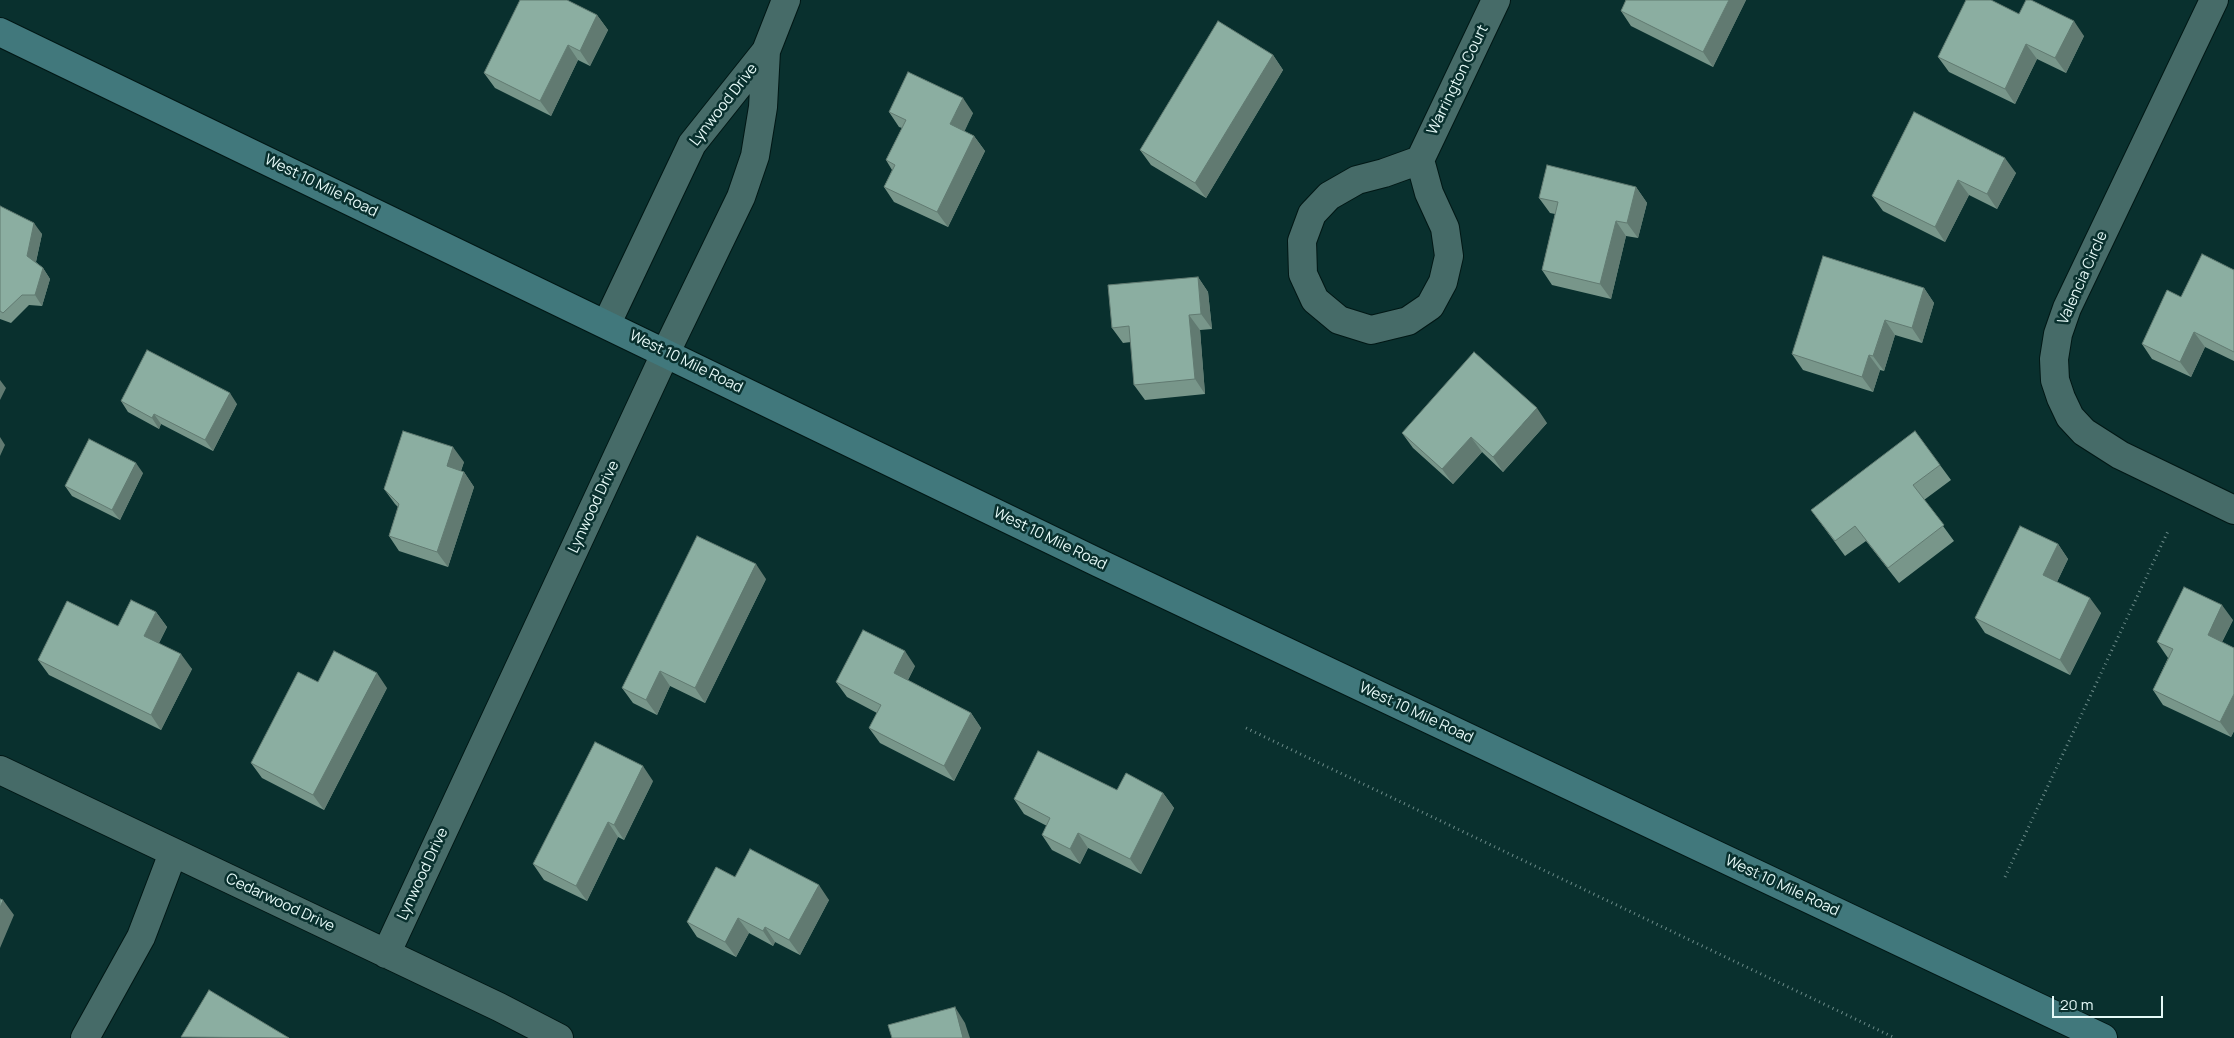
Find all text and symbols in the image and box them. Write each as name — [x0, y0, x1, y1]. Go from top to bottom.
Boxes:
street label: Warrington Court — [1424, 22, 1492, 138]
street label: Lynwood Drive — [686, 60, 762, 150]
street label: West 10 Mile Road — [261, 151, 381, 221]
street label: Valencia Circle — [2054, 228, 2112, 328]
street label: West 10 Mile Road — [626, 327, 746, 397]
street label: Lynwood Drive — [565, 458, 623, 556]
street label: West 10 Mile Road — [990, 504, 1110, 574]
street label: West 10 Mile Road — [1356, 679, 1476, 747]
street label: Lynwood Drive — [394, 825, 452, 923]
street label: West 10 Mile Road — [1722, 852, 1842, 920]
street label: Cedarwood Drive — [223, 870, 337, 936]
scale bar — [2054, 986, 2165, 1018]
text: 20 m — [2060, 994, 2093, 1015]

